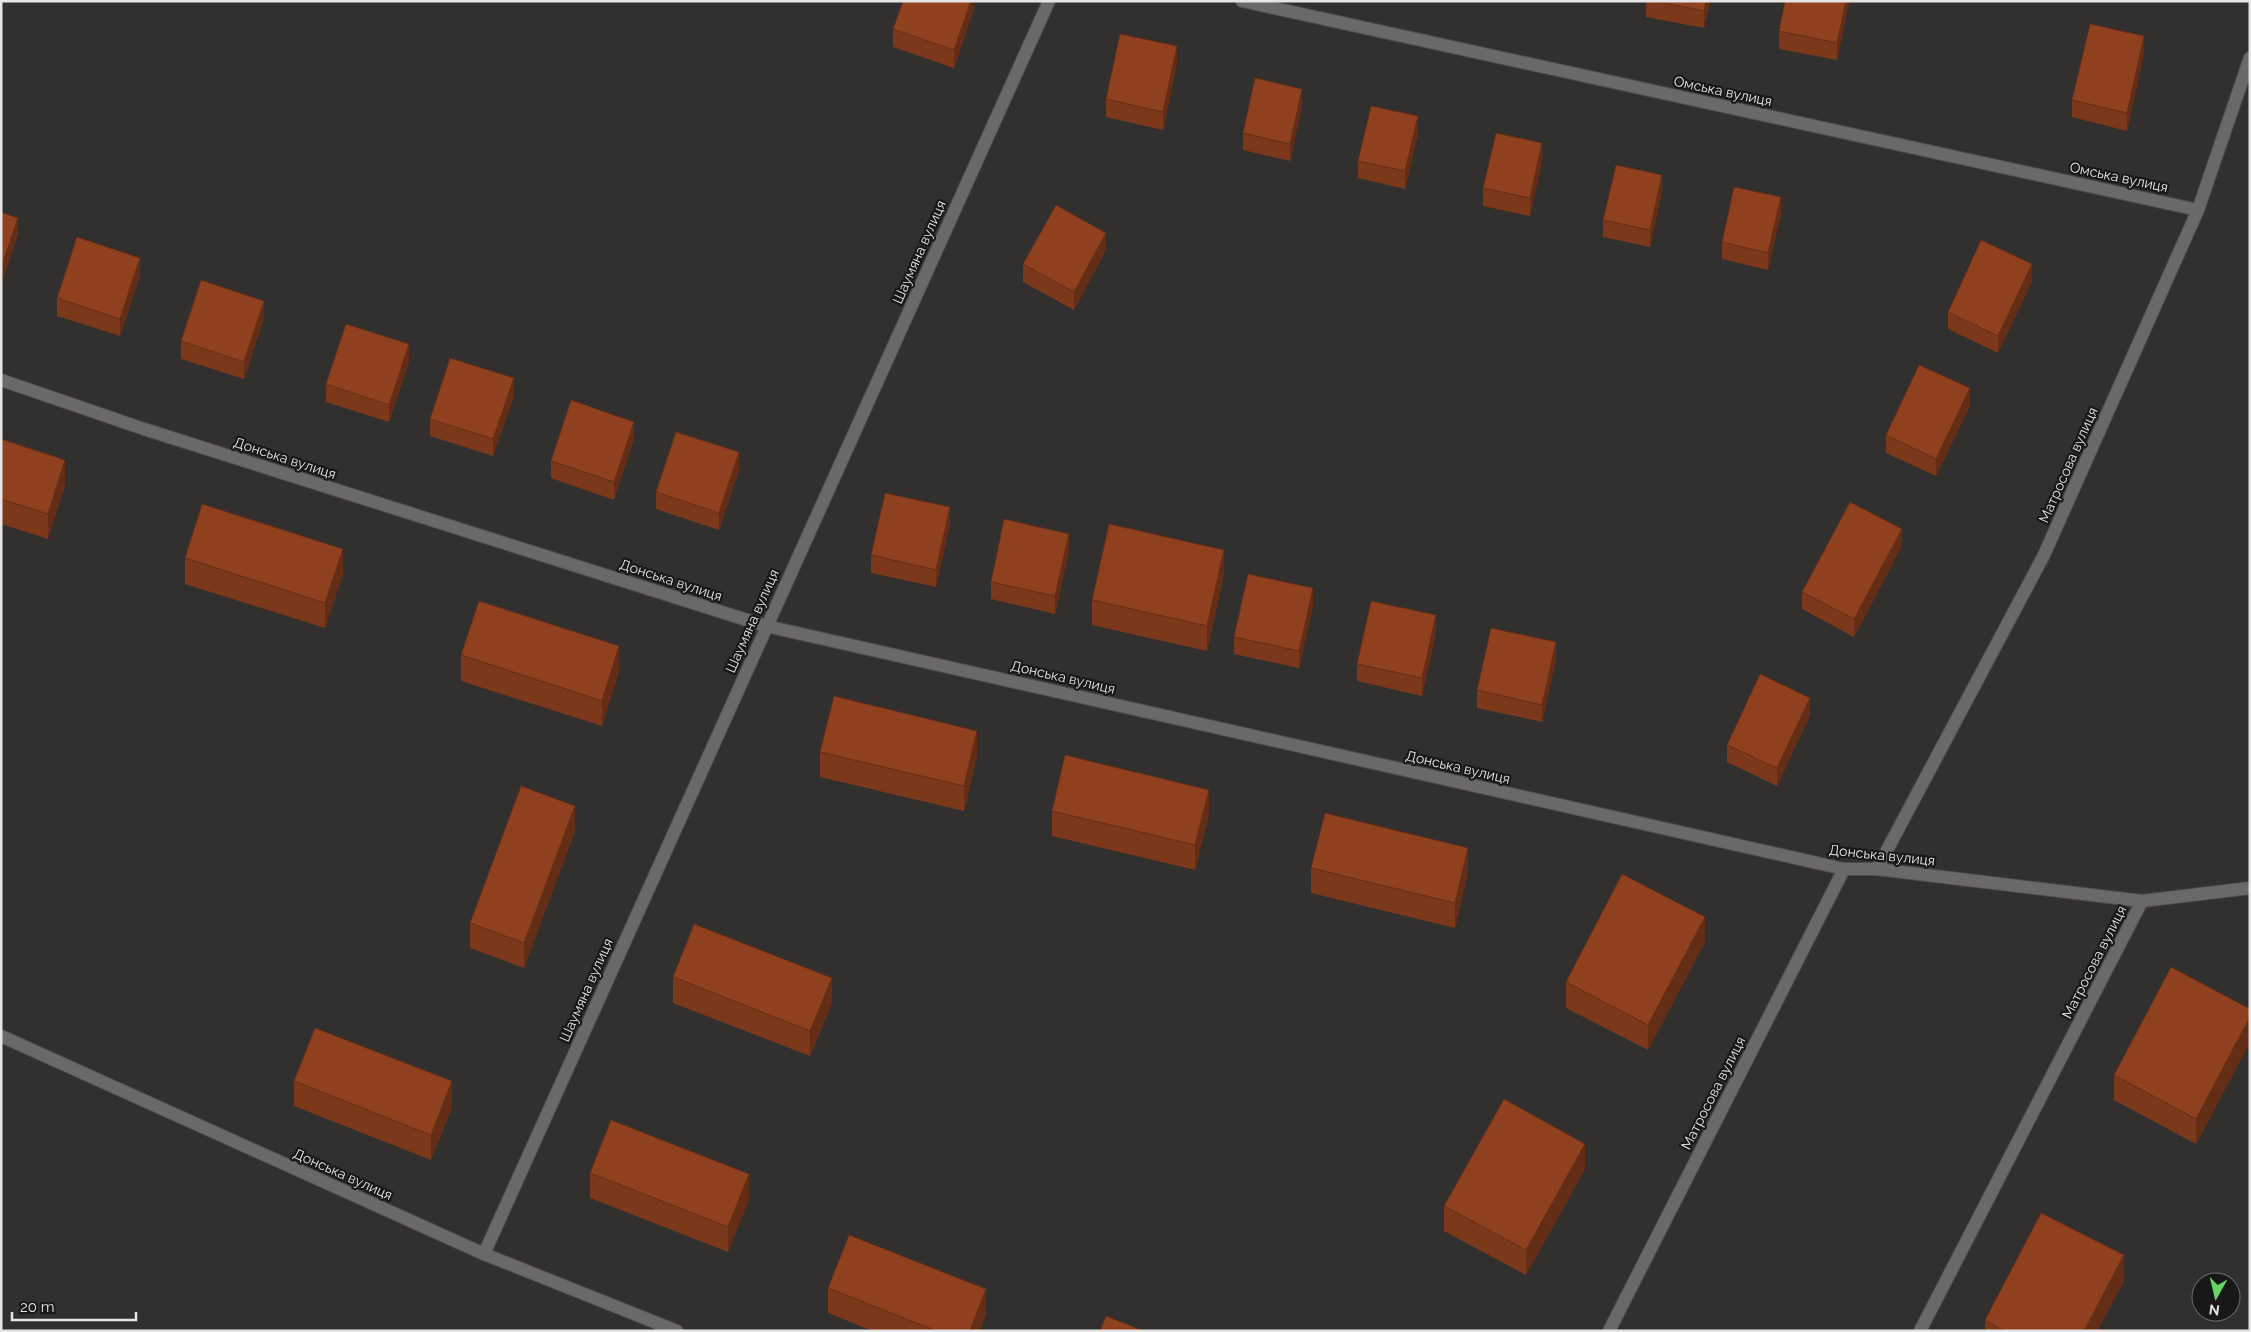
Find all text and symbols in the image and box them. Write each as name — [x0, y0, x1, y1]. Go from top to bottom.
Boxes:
street label: Омська вулиця — [1672, 73, 1774, 109]
street label: Омська вулиця — [2068, 159, 2170, 195]
street label: Шаумяна вулиця — [889, 198, 949, 306]
street label: Матросова вулиця — [2035, 405, 2101, 525]
street label: Донська вулиця — [232, 434, 338, 482]
street label: Донська вулиця — [618, 556, 724, 604]
street label: Шаумяна вулиця — [722, 567, 782, 675]
street label: Донська вулиця — [1009, 657, 1117, 697]
street label: Донська вулиця — [1404, 747, 1512, 787]
street label: Донська вулиця — [1828, 841, 1936, 869]
street label: Матросова вулиця — [2059, 903, 2129, 1021]
street label: Шаумяна вулиця — [556, 936, 616, 1044]
street label: Матросова вулиця — [1678, 1034, 1748, 1152]
street label: Донська вулиця — [291, 1145, 395, 1203]
north arrow — [2191, 1272, 2241, 1322]
scale bar — [12, 1290, 136, 1322]
text: 20 m — [20, 1298, 55, 1316]
text: N — [2208, 1301, 2221, 1319]

